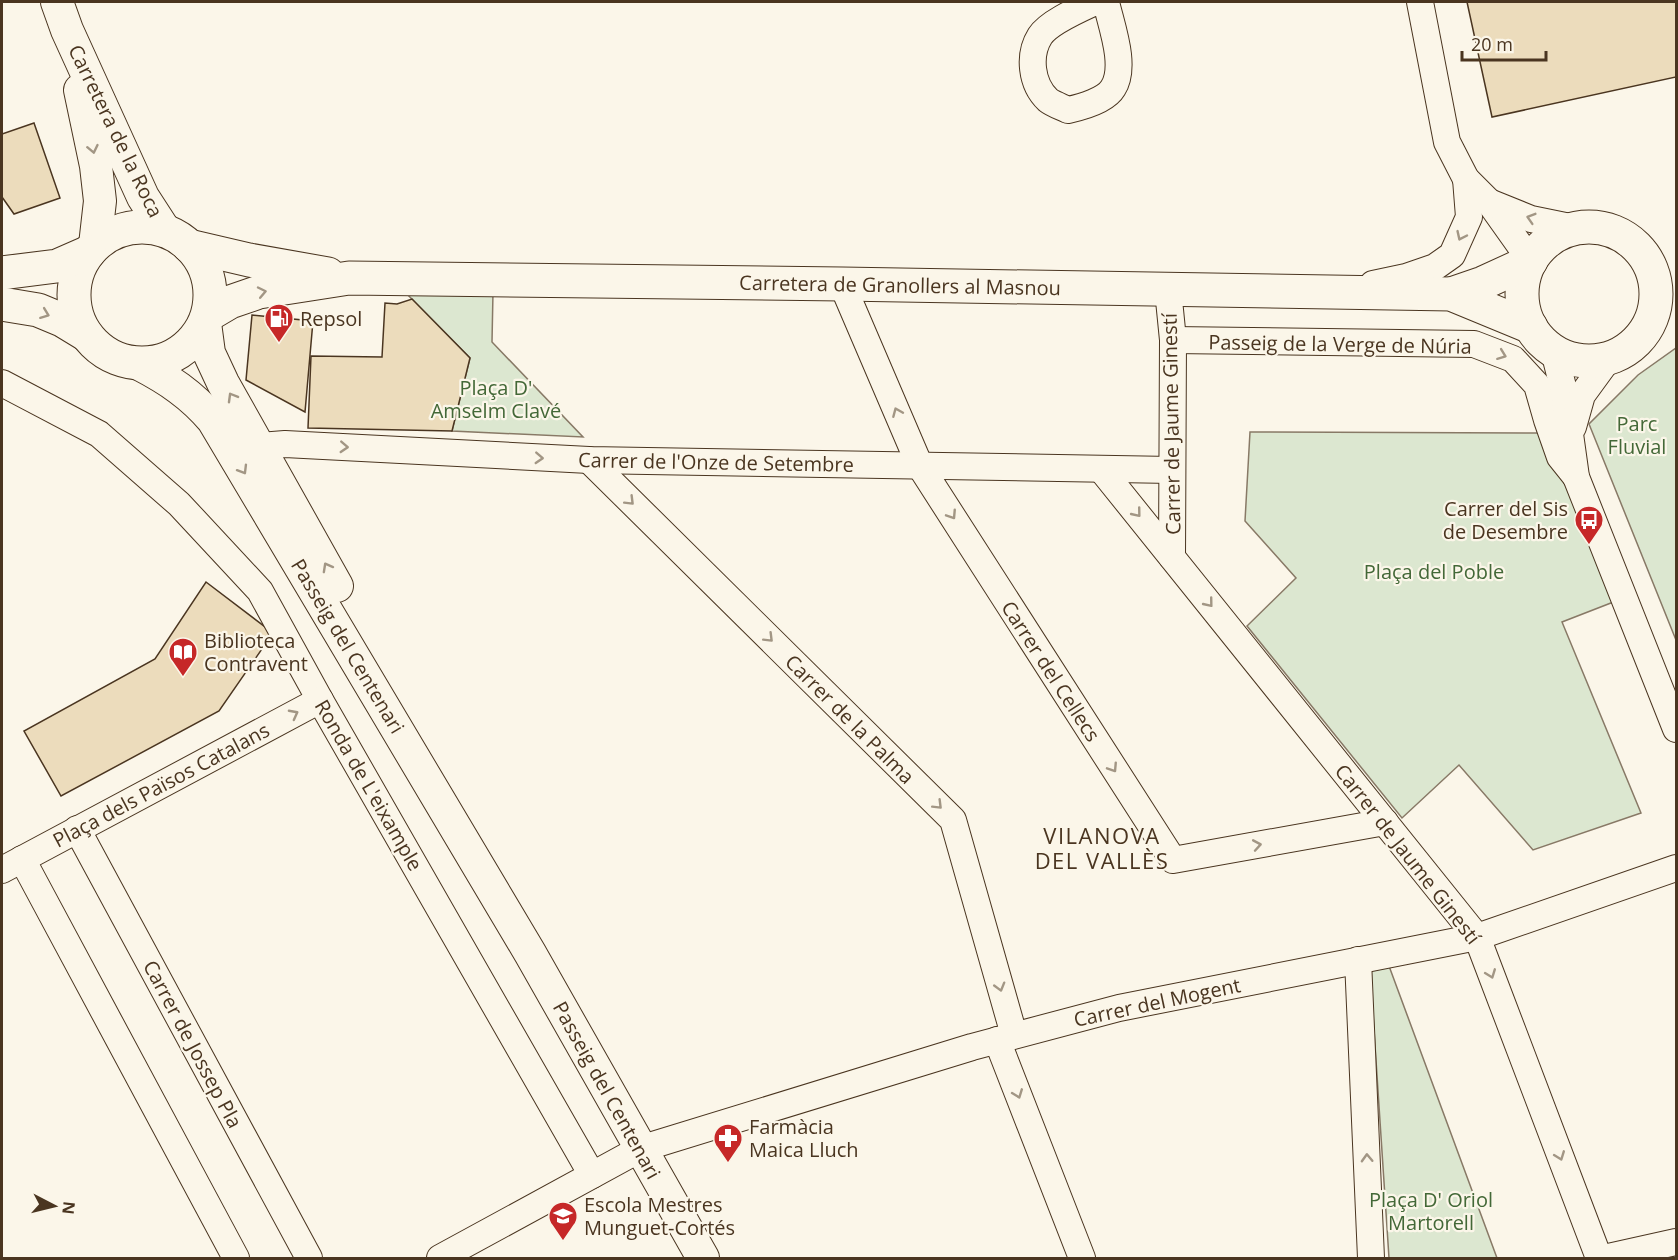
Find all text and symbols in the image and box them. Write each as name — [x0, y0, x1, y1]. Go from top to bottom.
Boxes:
scale bar — [1462, 24, 1546, 62]
text: 20 m — [1471, 32, 1513, 56]
street label: Carretera de la Roca — [62, 40, 170, 222]
one-way arrow — [86, 144, 99, 154]
one-way arrow — [1526, 213, 1537, 225]
one-way arrow — [1456, 229, 1468, 240]
street label: Carretera de Granollers al Masnou — [739, 269, 1061, 301]
one-way arrow — [257, 287, 267, 300]
fuel station icon: Repsol — [263, 302, 295, 344]
place label: Repsol — [300, 305, 362, 332]
one-way arrow — [40, 306, 50, 319]
street label: Carrer de Jaume Ginestí — [1156, 312, 1186, 535]
street label: Passeig de la Verge de Núria — [1208, 328, 1472, 360]
one-way arrow — [1496, 348, 1507, 360]
park label: Plaça D' Amselm Clavé — [431, 374, 561, 424]
one-way arrow — [227, 393, 239, 403]
one-way arrow — [892, 408, 904, 419]
park label: Parc Fluvial — [1608, 410, 1666, 460]
one-way arrow — [339, 441, 348, 454]
street label: Carrer de l'Onze de Setembre — [578, 446, 854, 478]
one-way arrow — [534, 451, 543, 464]
one-way arrow — [236, 464, 248, 474]
one-way arrow — [623, 494, 634, 505]
place label: Carrer del Sis de Desembre — [1443, 495, 1568, 545]
bus stop icon: Carrer del Sis de Desembre — [1573, 504, 1605, 546]
one-way arrow — [1130, 506, 1141, 517]
one-way arrow — [944, 509, 955, 520]
street label: Passeig del Centenari — [285, 554, 411, 738]
park label: Plaça del Poble — [1364, 558, 1504, 585]
one-way arrow — [322, 563, 334, 573]
street label: Carrer del Cellecs — [995, 595, 1107, 747]
one-way arrow — [1202, 596, 1213, 607]
place label: Biblioteca Contravent — [204, 627, 308, 677]
one-way arrow — [761, 631, 772, 642]
library icon: Biblioteca Contravent — [167, 636, 199, 678]
street label: Carrer de la Palma — [779, 648, 921, 790]
street label: Ronda de L'eixample — [309, 694, 429, 876]
one-way arrow — [288, 710, 298, 721]
street label: Plaça dels Països Catalans — [48, 716, 274, 854]
street label: Carrer de Jaume Ginestí — [1329, 758, 1488, 950]
one-way arrow — [1106, 762, 1118, 772]
one-way arrow — [931, 798, 941, 809]
district label: VILANOVA DEL VALLÈS — [1035, 820, 1169, 875]
one-way arrow — [1251, 839, 1261, 852]
street label: Carrer de Jossep Pla — [137, 955, 249, 1133]
one-way arrow — [1484, 968, 1496, 979]
street label: Carrer del Mogent — [1071, 971, 1243, 1033]
one-way arrow — [993, 982, 1006, 992]
street label: Passeig del Centenari — [547, 996, 667, 1184]
one-way arrow — [1011, 1088, 1023, 1099]
place label: Farmàcia Maica Lluch — [749, 1113, 859, 1163]
pharmacy icon: Farmàcia Maica Lluch — [712, 1122, 744, 1164]
one-way arrow — [1553, 1151, 1566, 1161]
one-way arrow — [1360, 1154, 1373, 1163]
north arrow — [24, 1176, 84, 1236]
park label: Plaça D' Oriol Martorell — [1369, 1186, 1493, 1236]
place label: Escola Mestres Munguet-Cortés — [584, 1191, 735, 1241]
text: N — [57, 1200, 81, 1216]
school or university icon: Escola Mestres Munguet-Cortés — [547, 1200, 579, 1242]

